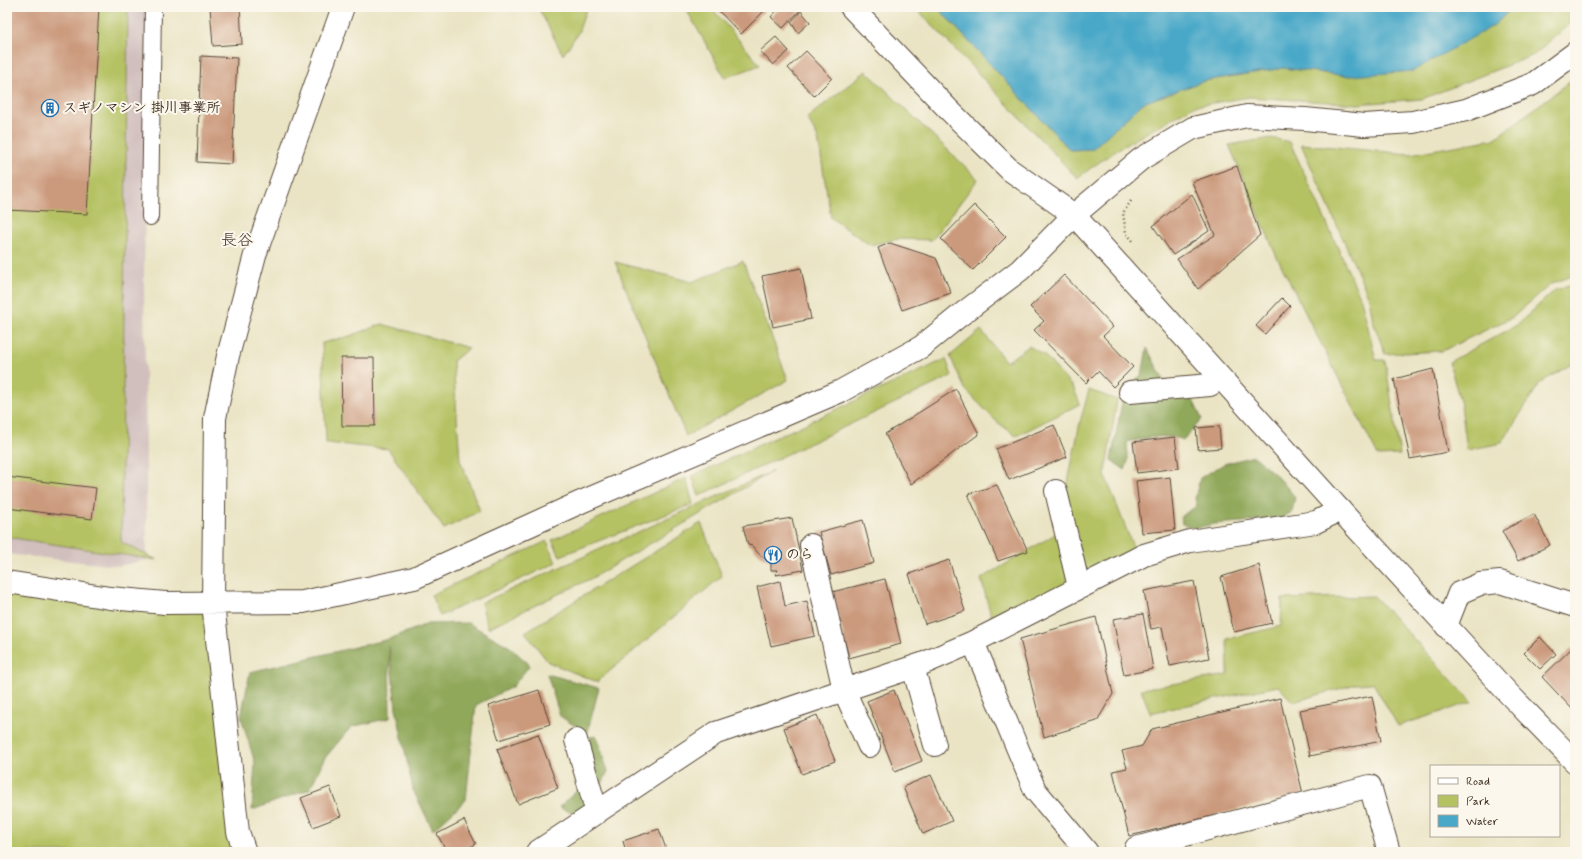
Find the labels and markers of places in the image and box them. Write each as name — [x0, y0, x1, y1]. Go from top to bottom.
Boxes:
building icon: スギノマシン 掛川事業所 — [40, 98, 60, 118]
place label: スギノマシン 掛川事業所 — [63, 99, 221, 117]
restaurant icon: のら — [763, 545, 783, 565]
place label: のら — [786, 546, 814, 564]

